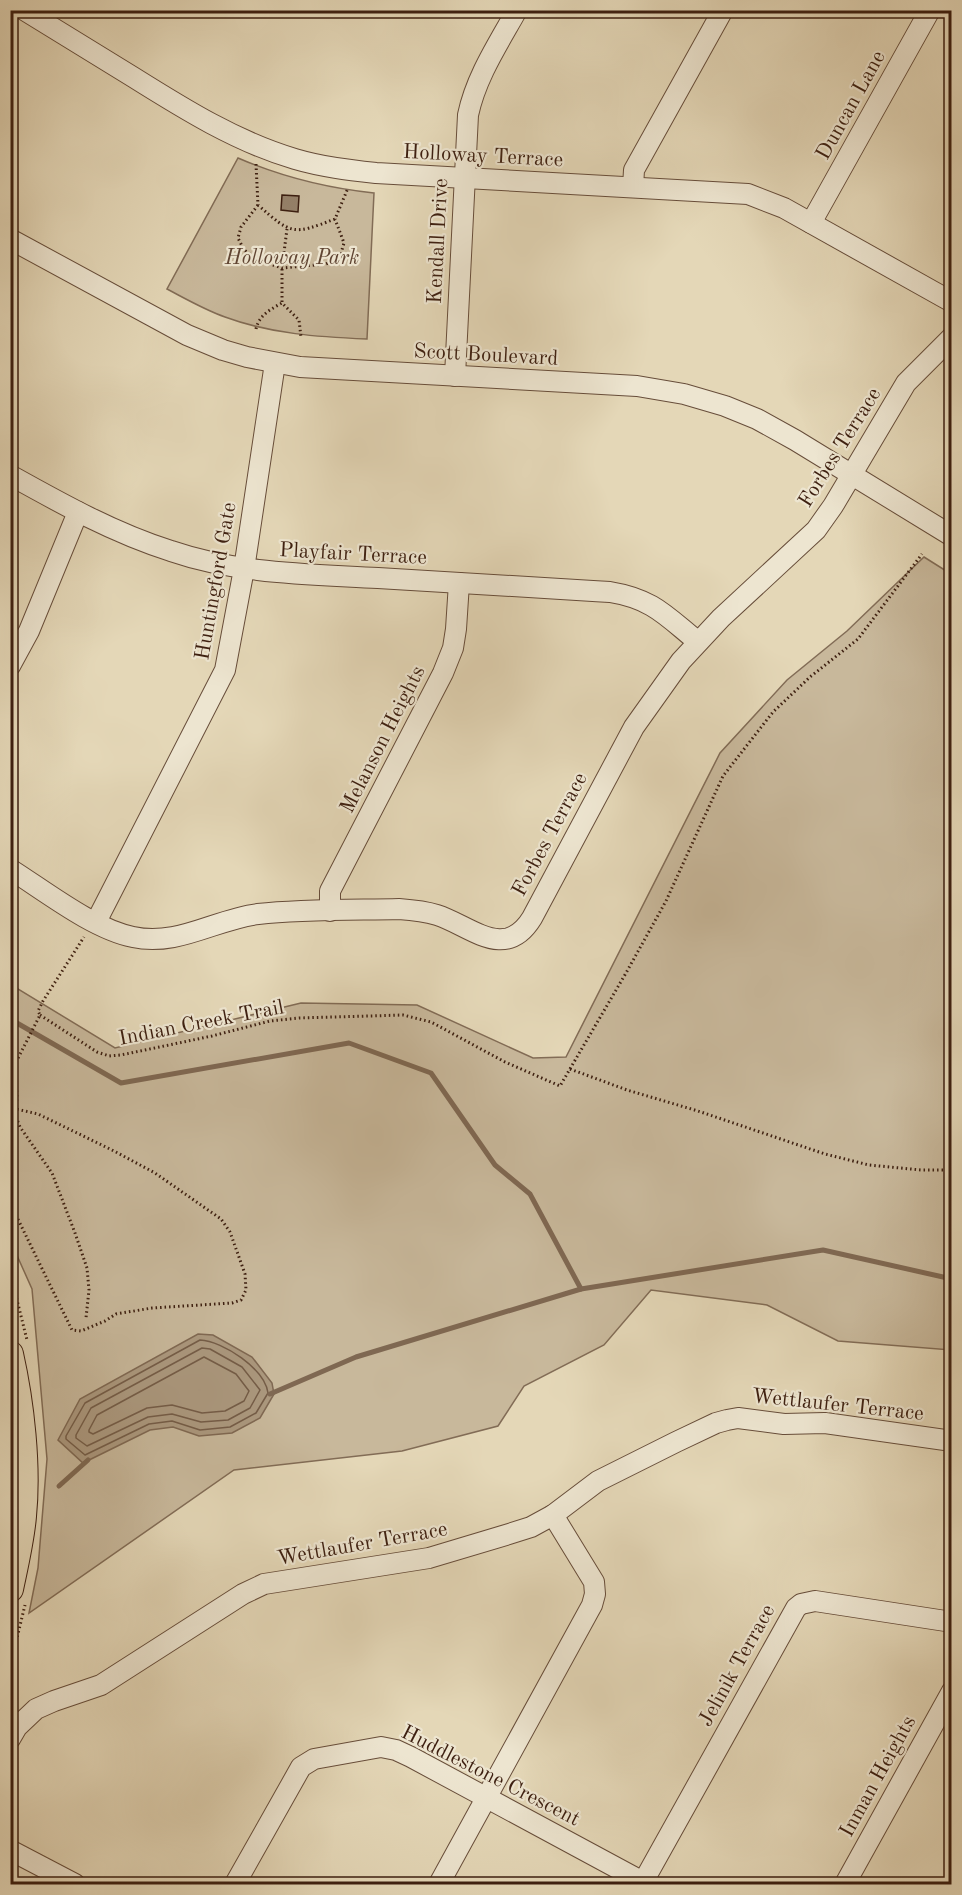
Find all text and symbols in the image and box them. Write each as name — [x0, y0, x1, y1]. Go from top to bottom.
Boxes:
street label: Duncan Lane — [813, 48, 890, 164]
street label: Holloway Terrace — [402, 142, 564, 171]
street label: Kendall Drive — [425, 178, 452, 304]
park label: Holloway Park — [224, 248, 359, 269]
street label: Scott Boulevard — [413, 341, 559, 370]
street label: Forbes Terrace — [795, 384, 885, 511]
street label: Huntingford Gate — [192, 501, 241, 662]
street label: Playfair Terrace — [278, 540, 427, 569]
street label: Melanson Heights — [337, 663, 430, 817]
street label: Forbes Terrace — [509, 769, 592, 900]
street label: Indian Creek Trail — [117, 997, 286, 1050]
street label: Wettlaufer Terrace — [751, 1386, 925, 1425]
street label: Wettlaufer Terrace — [275, 1519, 449, 1570]
street label: Jelinik Terrace — [695, 1601, 779, 1730]
street label: Inman Heights — [836, 1713, 920, 1841]
street label: Huddlestone Crescent — [397, 1722, 583, 1831]

